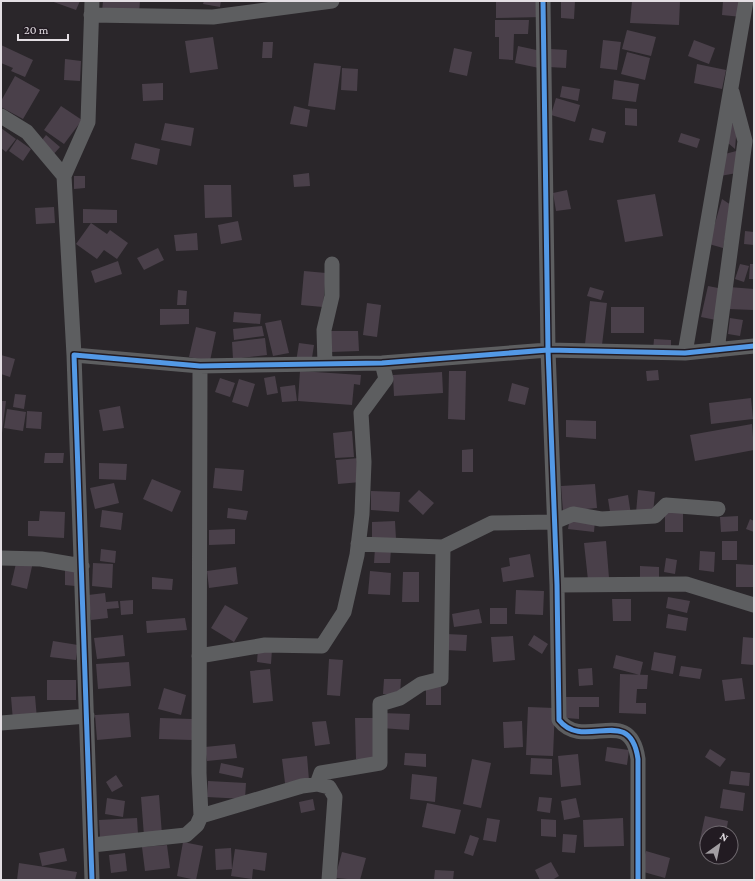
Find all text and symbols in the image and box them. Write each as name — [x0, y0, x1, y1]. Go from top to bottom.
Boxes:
scale bar — [18, 16, 68, 42]
text: 20 m — [24, 23, 49, 37]
north arrow — [699, 825, 739, 865]
text: N — [718, 830, 731, 844]

